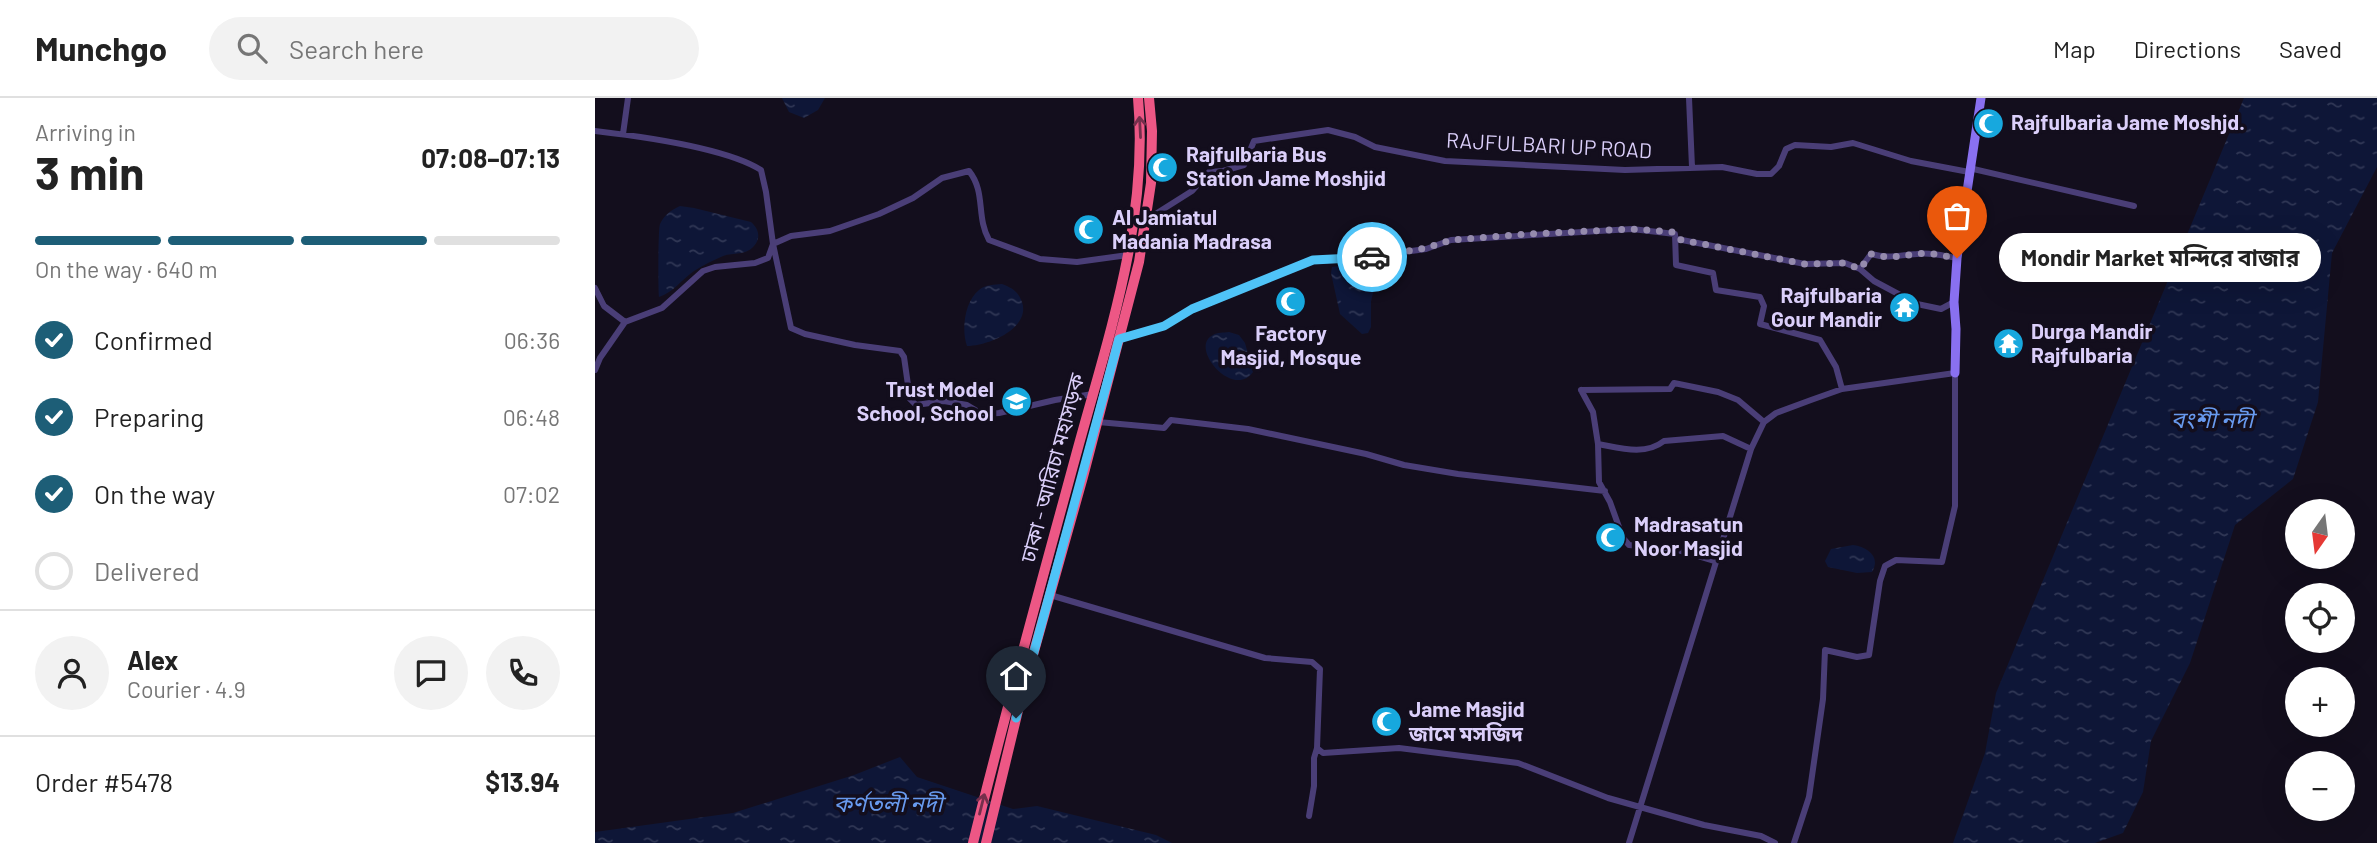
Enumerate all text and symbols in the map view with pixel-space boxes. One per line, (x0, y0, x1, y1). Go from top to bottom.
search box (209, 17, 699, 80)
text: Munchgo (35, 28, 167, 68)
icon: search (233, 29, 271, 67)
text: Search here (289, 33, 424, 64)
text: Map (2053, 34, 2096, 63)
text: Directions (2134, 34, 2241, 63)
text: Saved (2279, 34, 2342, 63)
mosque icon: Rajfulbaria Jame Moshjd. (1971, 106, 2005, 140)
place label: Rajfulbaria Jame Moshjd. (2011, 109, 2245, 134)
one-way arrow (1134, 116, 1147, 139)
text: Arriving in (35, 118, 136, 146)
street label: RAJFULBARI UP ROAD (1446, 127, 1653, 162)
place label: Rajfulbaria Bus Station Jame Moshjid (1186, 141, 1386, 190)
text: 07:08–07:13 (421, 142, 560, 173)
text: 3 min (35, 144, 144, 199)
mosque icon: Rajfulbaria Bus Station Jame Moshjid (1146, 150, 1180, 184)
pin (1927, 186, 1987, 258)
icon: bag (1938, 197, 1976, 235)
place label: Al Jamiatul Madania Madrasa (1112, 204, 1272, 253)
mosque icon: Al Jamiatul Madania Madrasa (1072, 213, 1106, 247)
courier (1337, 222, 1407, 292)
callout: Mondir Market মন্দিরে বাজার (1999, 234, 2321, 282)
icon: car (1353, 238, 1391, 276)
text: Mondir Market মন্দিরে বাজার (2021, 243, 2299, 271)
text: On the way · 640 m (35, 255, 217, 283)
place label: Rajfulbaria Gour Mandir (1771, 282, 1882, 331)
mosque icon: Factory Masjid, Mosque (1274, 285, 1308, 319)
temple icon: Rajfulbaria Gour Mandir (1888, 291, 1922, 325)
place label: Durga Mandir Rajfulbaria (2031, 318, 2153, 367)
place label: Factory Masjid, Mosque (1220, 320, 1362, 369)
icon: check (35, 321, 73, 359)
text: Confirmed (94, 324, 213, 355)
text: 06:36 (504, 326, 560, 354)
temple icon: Durga Mandir Rajfulbaria (1991, 327, 2025, 361)
street label: ঢাকা - আরিচা মহাসড়ক (1014, 369, 1089, 566)
place label: Trust Model School, School (857, 376, 994, 425)
school or university icon: Trust Model School, School (1000, 385, 1034, 419)
icon: check (35, 398, 73, 436)
text: Preparing (94, 401, 204, 432)
text: 06:48 (503, 403, 560, 431)
water label: বংশী নদী (2171, 405, 2257, 433)
icon: check (35, 475, 73, 513)
text: On the way (94, 478, 215, 509)
text: 07:02 (503, 480, 560, 508)
north arrow (2285, 499, 2355, 569)
map controls (2285, 499, 2355, 821)
place label: Madrasatun Noor Masjid (1634, 511, 1743, 560)
mosque icon: Madrasatun Noor Masjid (1594, 520, 1628, 554)
text: Delivered (94, 555, 200, 586)
button: locate (2285, 583, 2355, 653)
button: person (35, 636, 109, 710)
button: chat (394, 636, 468, 710)
button: phone (486, 636, 560, 710)
text: Alex (127, 644, 178, 675)
pin (986, 646, 1046, 718)
icon: home (997, 657, 1035, 695)
button: + (2285, 667, 2355, 737)
text: Courier · 4.9 (127, 675, 246, 703)
place label: Jame Masjid জামে মসজিদ (1408, 696, 1525, 745)
mosque icon: Jame Masjid জামে মসজিদ (1369, 705, 1403, 739)
button: − (2285, 751, 2355, 821)
text: Order #5478 (35, 766, 173, 797)
text: $13.94 (485, 766, 560, 797)
water label: কর্ণতলী নদী (833, 789, 946, 817)
one-way arrow (976, 793, 989, 816)

